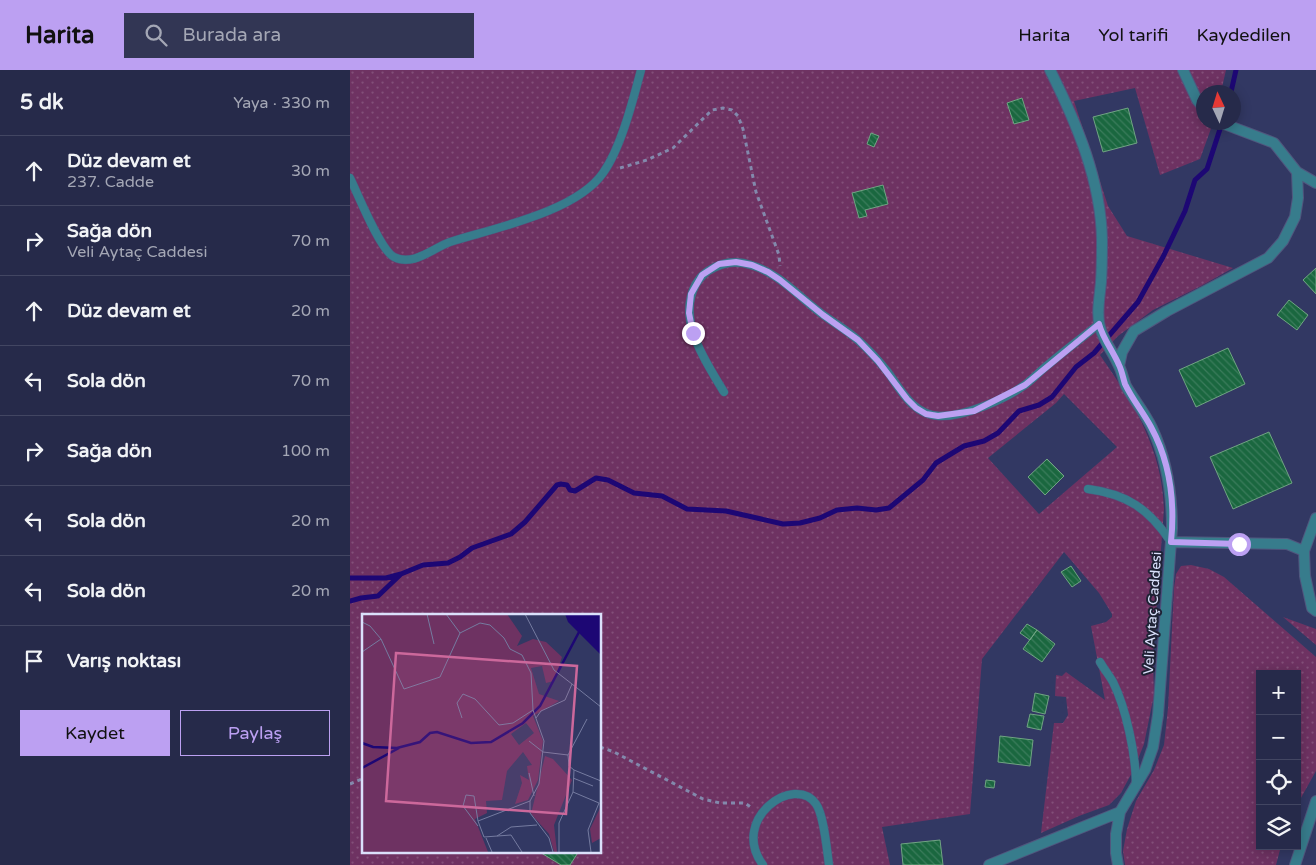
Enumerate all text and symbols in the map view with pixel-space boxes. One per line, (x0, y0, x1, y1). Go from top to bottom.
search box (124, 13, 474, 58)
text: Harita (25, 21, 94, 50)
icon: search (142, 21, 170, 49)
text: Burada ara (182, 24, 281, 46)
text: Harita (1018, 24, 1070, 46)
text: Yol tarifi (1098, 24, 1168, 46)
text: Kaydedilen (1196, 24, 1291, 46)
north arrow (1196, 85, 1241, 130)
text: 5 dk (20, 90, 63, 115)
text: Yaya · 330 m (233, 93, 330, 113)
text: Düz devam et (67, 150, 191, 172)
icon: ahead (20, 157, 48, 185)
text: 30 m (291, 161, 330, 181)
text: 237. Cadde (67, 172, 154, 192)
text: Sağa dön (67, 220, 152, 242)
icon: right (20, 227, 48, 255)
text: 70 m (291, 231, 330, 251)
text: Veli Aytaç Caddesi (67, 242, 208, 262)
icon: ahead (20, 297, 48, 325)
text: Düz devam et (67, 300, 191, 322)
text: 20 m (291, 301, 330, 321)
route end (682, 322, 705, 345)
icon: left (20, 367, 48, 395)
text: Sola dön (67, 370, 146, 392)
text: 70 m (291, 371, 330, 391)
icon: right (20, 437, 48, 465)
text: Sağa dön (67, 440, 152, 462)
text: 100 m (281, 441, 330, 461)
icon: left (20, 507, 48, 535)
text: Sola dön (67, 510, 146, 532)
text: 20 m (291, 511, 330, 531)
route start (1228, 533, 1251, 556)
street label: Veli Aytaç Caddesi (1140, 551, 1165, 675)
icon: left (20, 577, 48, 605)
text: Sola dön (67, 580, 146, 602)
text: 20 m (291, 581, 330, 601)
inset map (362, 614, 601, 852)
icon: arrive (20, 647, 48, 675)
text: Varış noktası (67, 650, 181, 672)
map controls (1256, 670, 1301, 850)
button: + (1256, 670, 1301, 715)
button: Kaydet (20, 710, 170, 756)
button: Paylaş (180, 710, 330, 756)
button: − (1256, 715, 1301, 760)
button: locate (1256, 760, 1301, 805)
button: layers (1256, 805, 1301, 850)

